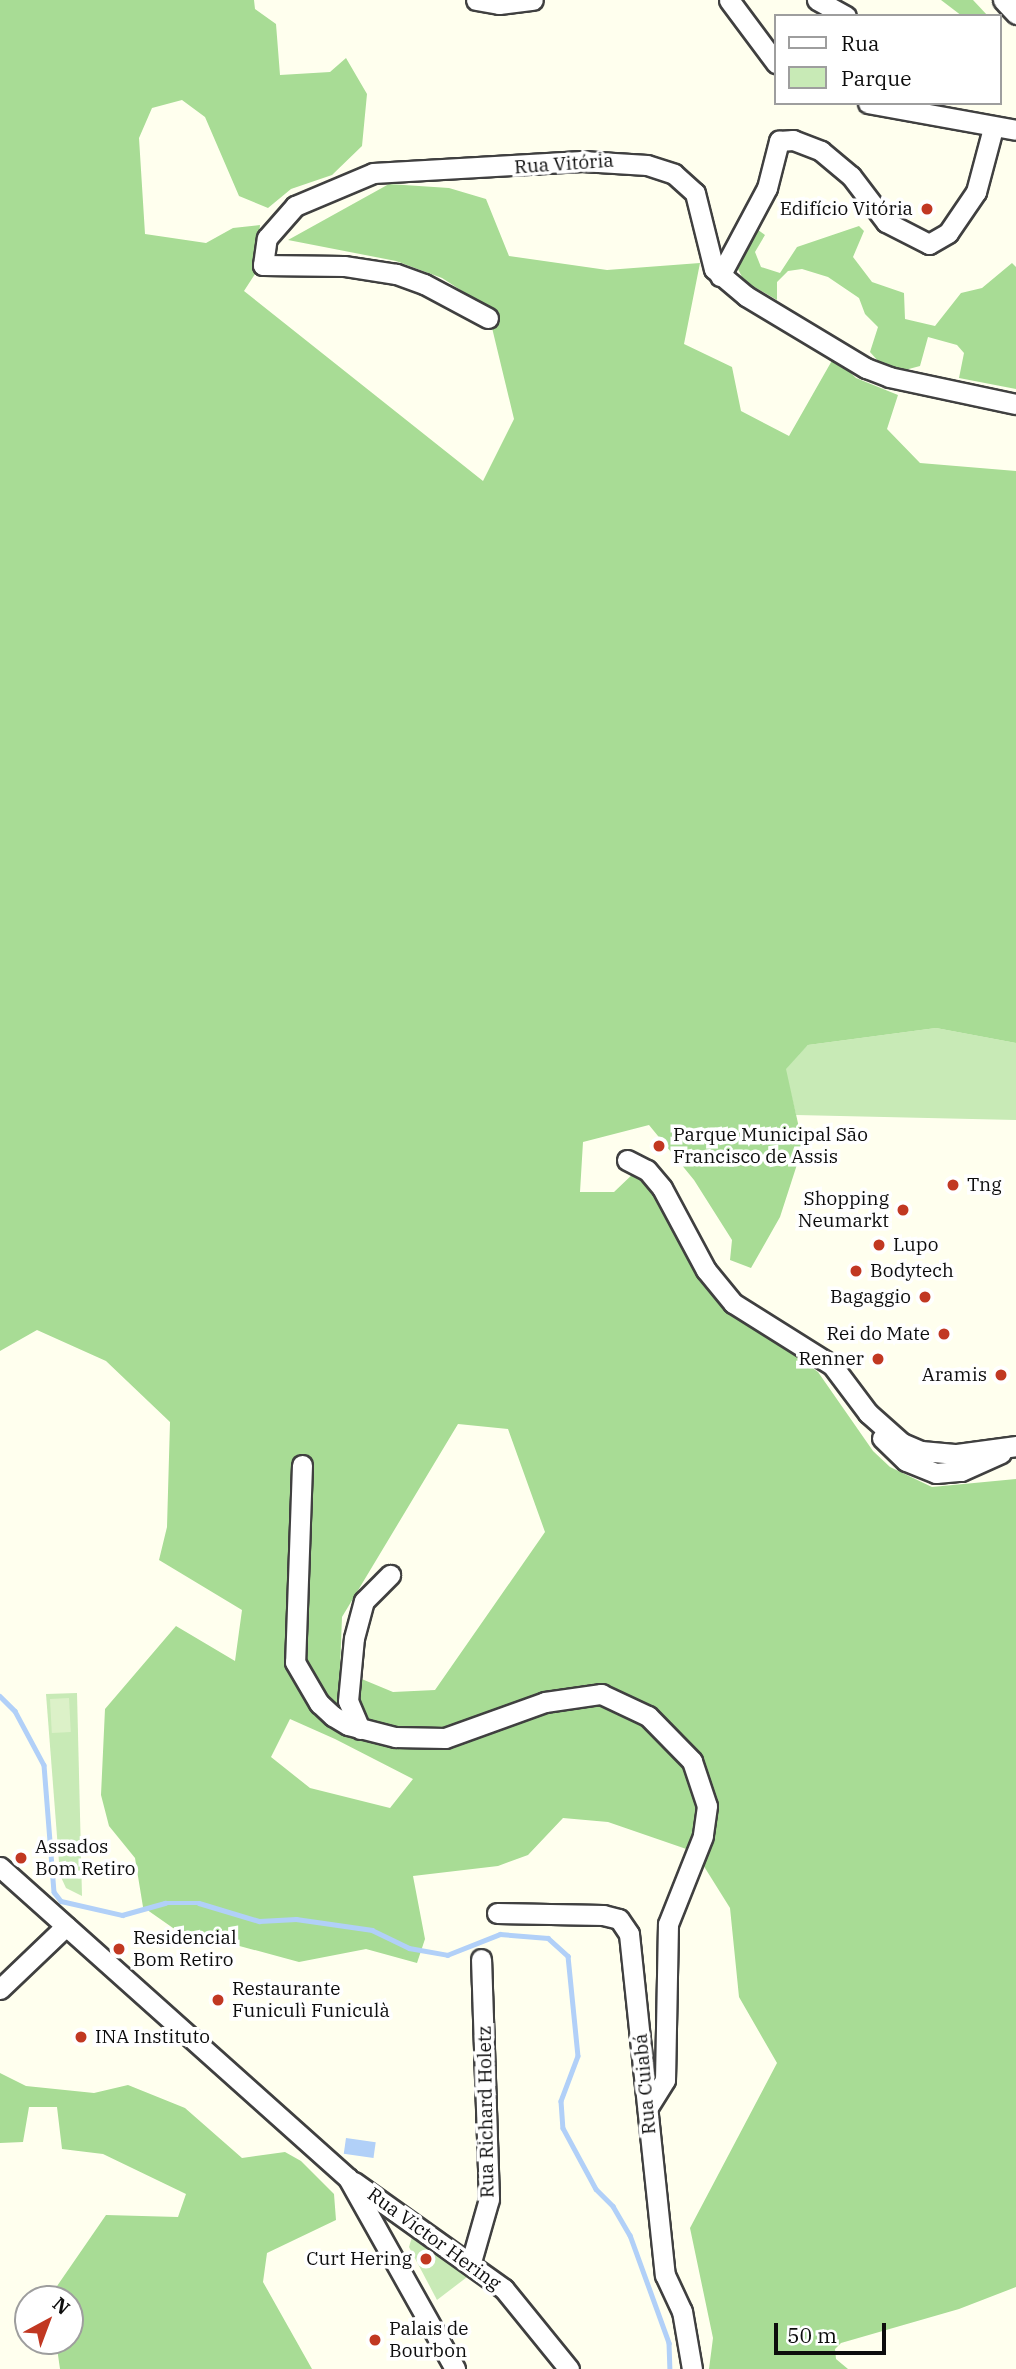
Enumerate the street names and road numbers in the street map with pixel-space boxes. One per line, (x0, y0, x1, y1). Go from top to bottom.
street label: Rua Vitória (514, 149, 614, 179)
street label: Rua Richard Holetz (473, 2026, 499, 2198)
street label: Rua Cuiabá (629, 2032, 661, 2136)
street label: Rua Victor Hering (363, 2183, 505, 2295)

